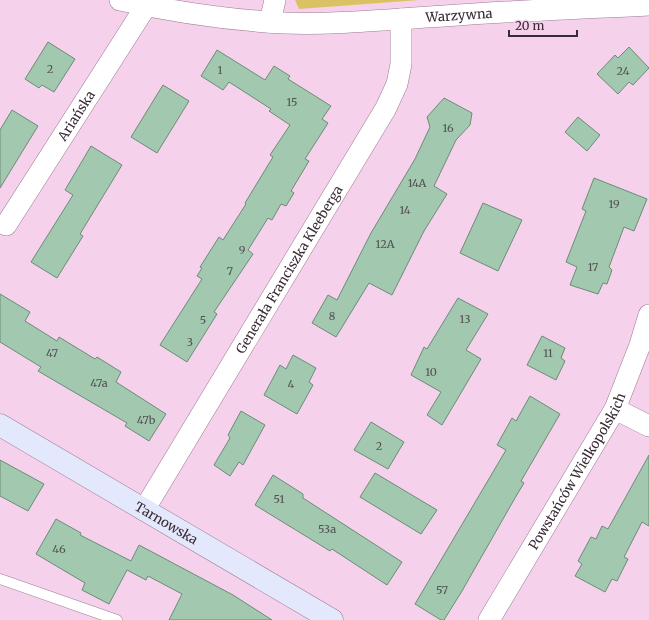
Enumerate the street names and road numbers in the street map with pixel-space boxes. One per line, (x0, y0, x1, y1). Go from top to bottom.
street label: Warzywna (424, 4, 493, 26)
street label: Ariańska (53, 87, 98, 145)
street label: Generała Franciszka Kleeberga (232, 182, 346, 356)
street label: Powstańców Wielkopolskich (525, 390, 629, 553)
street label: Tarnowska (132, 498, 201, 548)

